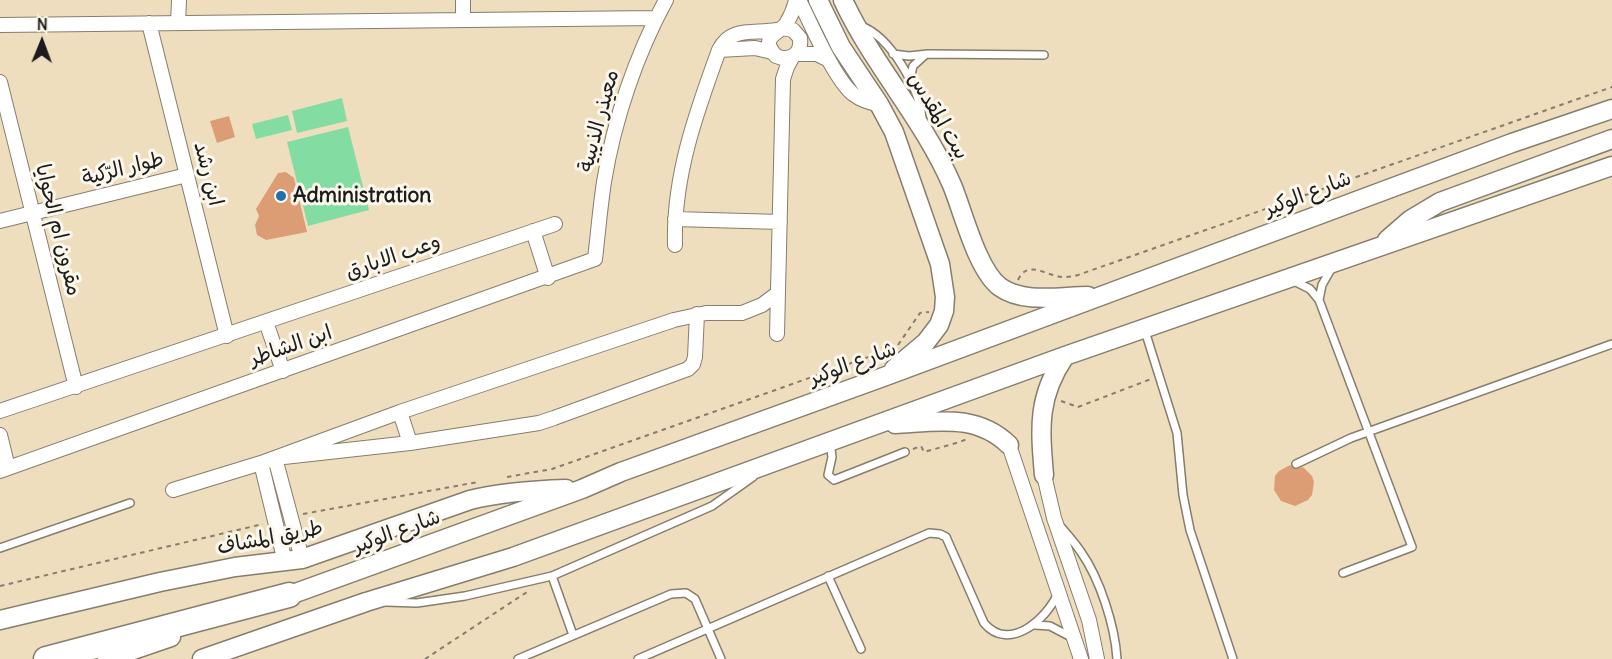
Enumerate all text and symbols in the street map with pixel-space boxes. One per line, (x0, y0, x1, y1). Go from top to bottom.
north arrow (12, 12, 72, 72)
text: N (37, 14, 48, 34)
street label: معيذر الذيبية (573, 67, 625, 175)
street label: بيت المقدس (902, 68, 974, 164)
street label: ابن رشد (188, 139, 228, 209)
street label: طوار الرّكية (79, 147, 167, 191)
street label: مقرون ام الحوايا (29, 161, 87, 299)
street label: شارع الوكير (1261, 166, 1355, 222)
place label: Administration (293, 183, 432, 209)
marker: Administration (274, 189, 288, 203)
street label: وعب الابارق (342, 229, 444, 285)
street label: ابن الشاطر (247, 320, 335, 372)
street label: شارع الوكير (806, 337, 900, 391)
street label: شارع الوكير (350, 505, 444, 559)
street label: طريق المشاف (215, 515, 325, 561)

